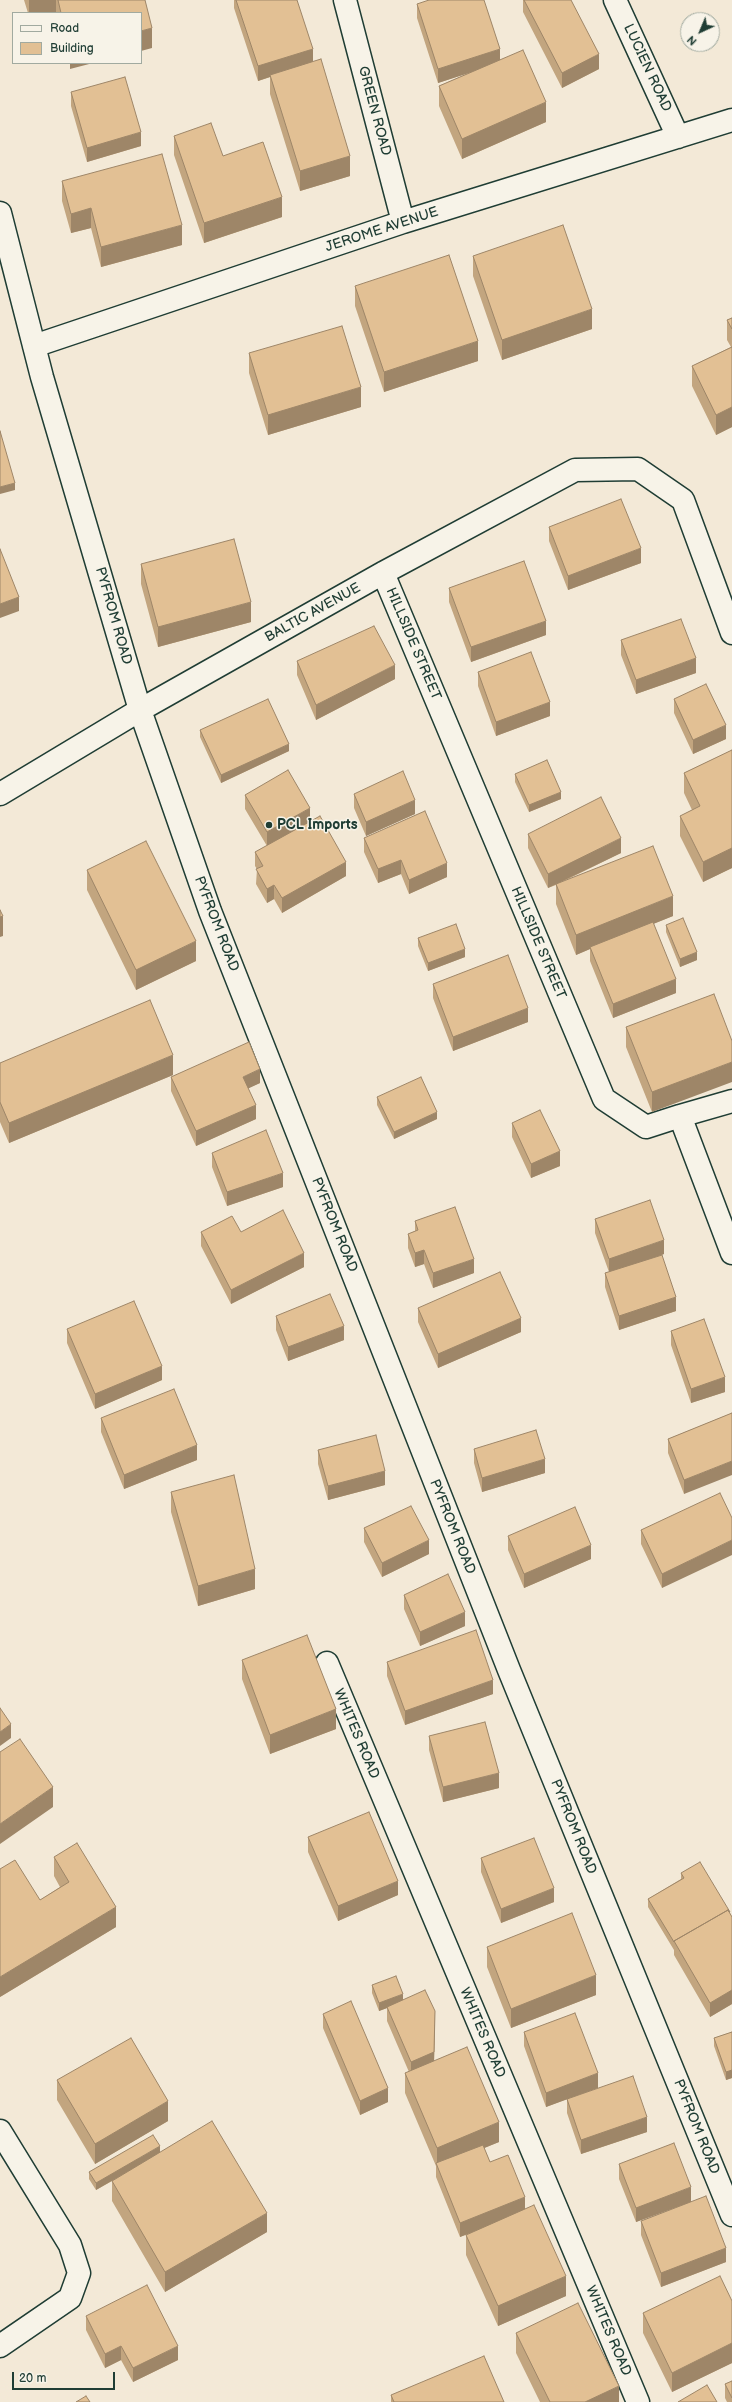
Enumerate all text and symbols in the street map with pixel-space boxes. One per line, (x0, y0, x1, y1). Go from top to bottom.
legend (12, 12, 142, 64)
north arrow (680, 12, 720, 52)
text: Road (50, 21, 79, 36)
street label: LUCIEN ROAD (619, 21, 675, 115)
text: N (685, 33, 700, 48)
text: Building (50, 41, 94, 56)
street label: GREEN ROAD (354, 64, 394, 158)
street label: JEROME AVENUE (323, 204, 441, 256)
street label: PYFROM ROAD (91, 565, 135, 667)
street label: BALTIC AVENUE (262, 580, 364, 646)
street label: HILLSIDE STREET (382, 585, 444, 703)
place label: PCL Imports (277, 817, 358, 833)
marker: PCL Imports (264, 820, 274, 830)
street label: PYFROM ROAD (190, 874, 242, 974)
street label: HILLSIDE STREET (507, 884, 569, 1002)
street label: PYFROM ROAD (307, 1175, 361, 1275)
street label: PYFROM ROAD (425, 1477, 479, 1577)
street label: WHITES ROAD (329, 1686, 383, 1782)
street label: PYFROM ROAD (546, 1777, 600, 1877)
street label: WHITES ROAD (455, 1985, 509, 2081)
street label: PYFROM ROAD (669, 2077, 723, 2177)
street label: WHITES ROAD (581, 2283, 635, 2379)
scale bar (14, 2364, 117, 2390)
text: 20 m (19, 2371, 46, 2386)

